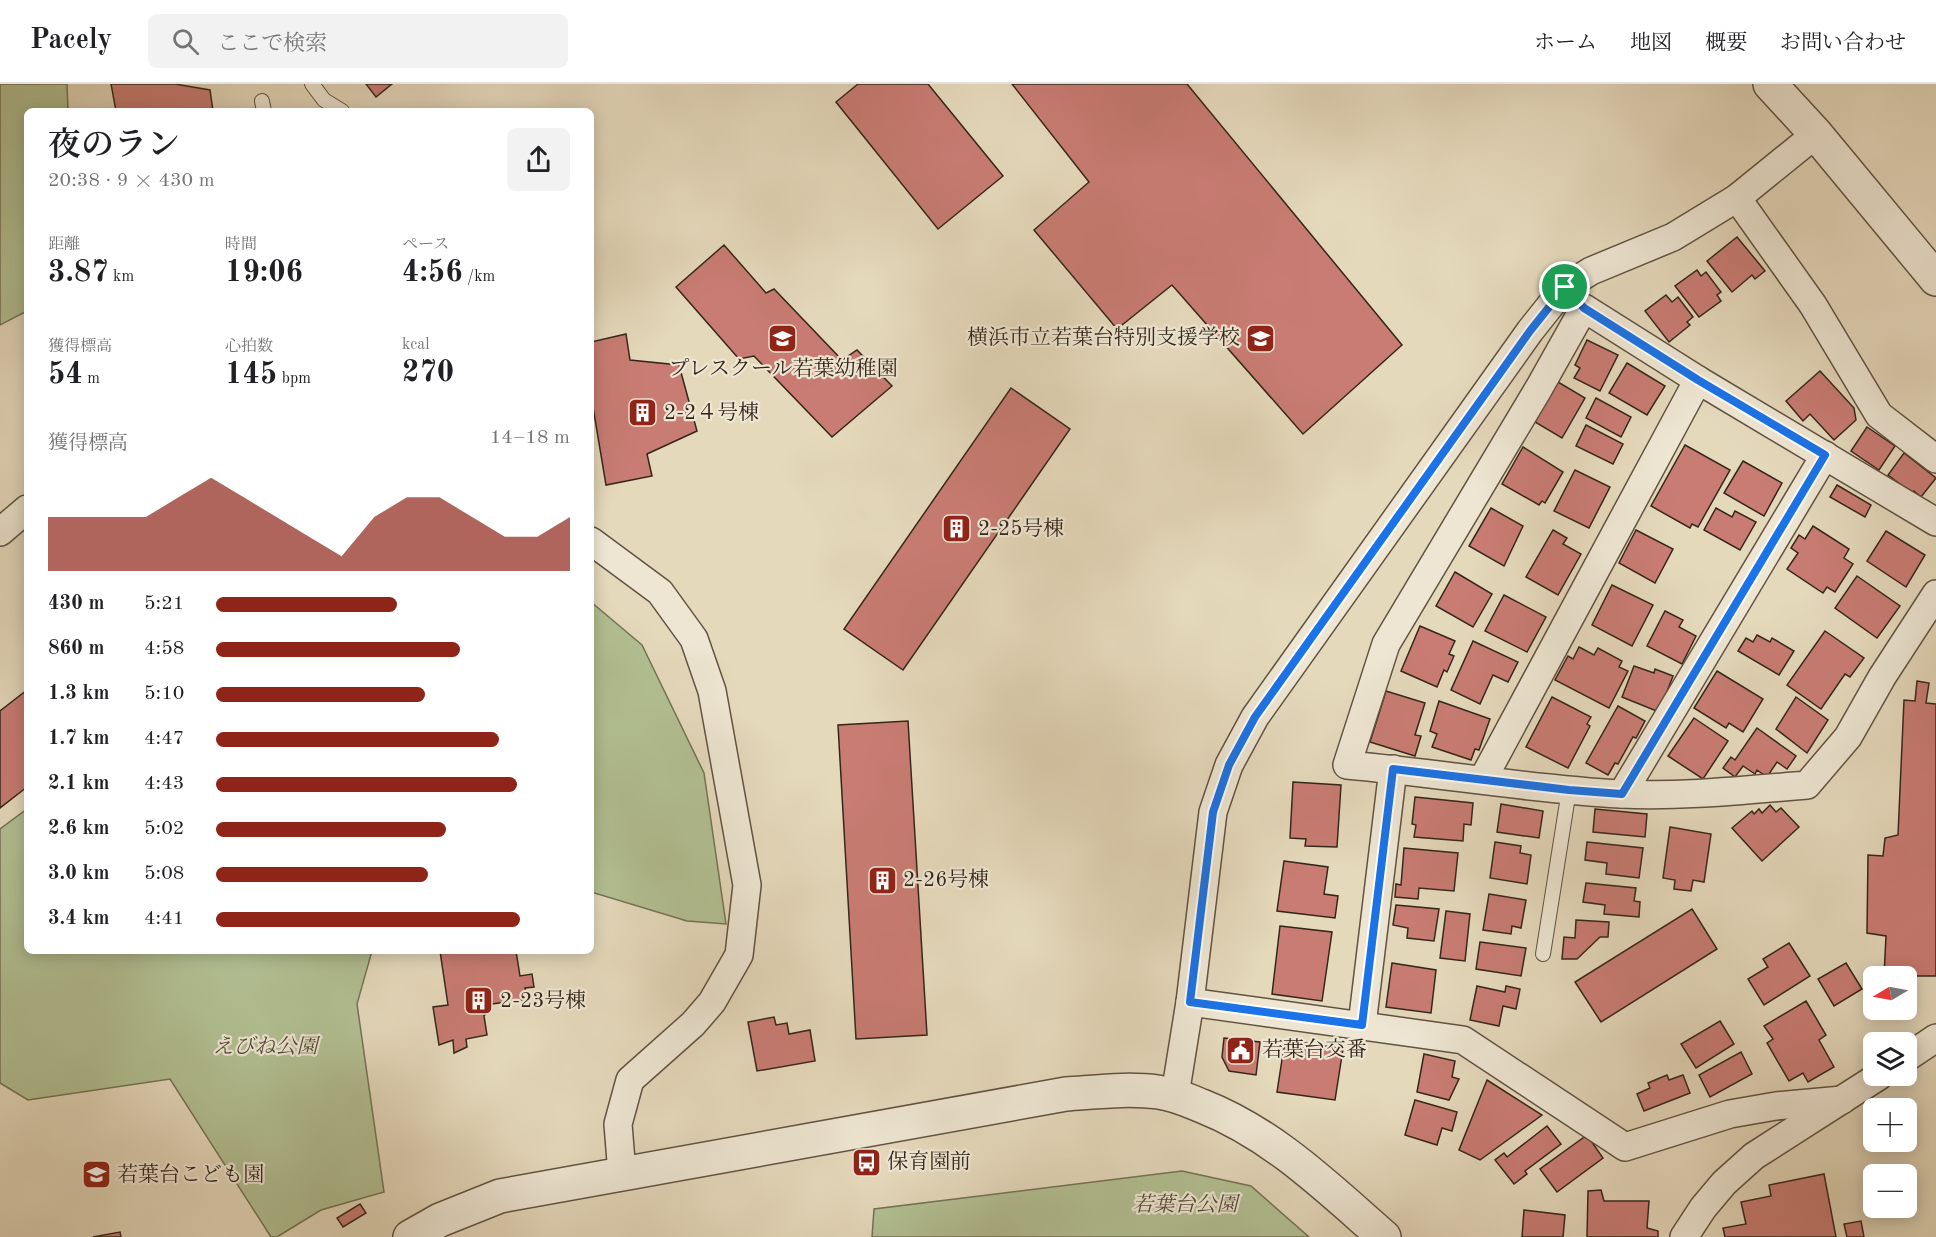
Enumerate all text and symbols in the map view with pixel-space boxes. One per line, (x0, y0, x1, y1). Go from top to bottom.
search box (148, 14, 568, 68)
icon: search (169, 25, 202, 58)
text: Pacely (30, 27, 112, 55)
text: ここで検索 (217, 33, 327, 55)
text: ホーム (1534, 33, 1597, 54)
text: 地図 (1630, 33, 1672, 54)
text: 概要 (1705, 33, 1747, 54)
text: お問い合わせ (1780, 33, 1906, 54)
button: share (507, 128, 570, 191)
text: 夜のラン (48, 130, 180, 163)
text: 20:38 · 9 × 430 m (48, 171, 215, 191)
text: 距離 (48, 237, 80, 253)
text: 時間 (225, 237, 257, 253)
text: ペース (402, 237, 449, 253)
text: 3.87 (48, 258, 109, 288)
text: 19:06 (225, 258, 303, 288)
text: 4:56 (402, 258, 463, 288)
pin (1539, 261, 1590, 312)
text: km (109, 269, 134, 285)
text: /km (463, 269, 495, 285)
icon: arrive (1548, 270, 1581, 303)
school or university icon: プレスクール若葉幼稚園 (767, 322, 799, 354)
school or university icon: 横浜市立若葉台特別支援学校 (1245, 322, 1277, 354)
place label: 横浜市立若葉台特別支援学校 (967, 326, 1240, 349)
text: kcal (402, 337, 430, 353)
text: 獲得標高 (48, 339, 112, 355)
text: 心拍数 (225, 339, 273, 355)
place label: プレスクール若葉幼稚園 (668, 357, 898, 380)
text: 270 (402, 358, 454, 388)
text: 54 (48, 360, 83, 390)
text: 145 (225, 360, 277, 390)
text: m (83, 371, 100, 387)
text: bpm (277, 371, 311, 387)
building icon: 2-2４号棟 (627, 397, 659, 429)
place label: 2-2４号棟 (664, 401, 759, 424)
text: 14–18 m (490, 428, 570, 448)
text: 獲得標高 (48, 434, 128, 454)
building icon: 2-25号棟 (941, 513, 973, 545)
place label: 2-25号棟 (978, 517, 1064, 540)
text: 430 m (48, 594, 104, 614)
text: 5:21 (144, 594, 184, 614)
text: 860 m (48, 639, 104, 659)
text: 4:58 (144, 639, 184, 659)
text: 1.3 km (48, 684, 110, 704)
text: 5:10 (144, 684, 184, 704)
text: 1.7 km (48, 729, 110, 749)
text: 4:47 (144, 729, 184, 749)
text: 2.1 km (48, 774, 110, 794)
text: 4:43 (144, 774, 184, 794)
text: 2.6 km (48, 819, 110, 839)
text: 5:02 (144, 819, 184, 839)
text: 3.0 km (48, 864, 110, 884)
text: 5:08 (144, 864, 184, 884)
building icon: 2-26号棟 (866, 864, 898, 896)
place label: 2-26号棟 (903, 868, 989, 891)
text: 3.4 km (48, 909, 110, 929)
text: 4:41 (144, 909, 184, 929)
north arrow (1863, 966, 1917, 1020)
map controls (1863, 966, 1917, 1218)
building icon: 2-23号棟 (463, 985, 495, 1017)
place label: 2-23号棟 (500, 989, 586, 1012)
button: layers (1863, 1032, 1917, 1086)
public building icon: 若葉台交番 (1225, 1034, 1257, 1066)
park label: えびね公園 (213, 1035, 320, 1058)
place label: 若葉台交番 (1262, 1038, 1367, 1061)
button: + (1863, 1098, 1917, 1152)
bus stop icon: 保育園前 (850, 1146, 882, 1178)
place label: 保育園前 (887, 1150, 971, 1173)
school or university icon: 若葉台こども園 (80, 1159, 112, 1191)
place label: 若葉台こども園 (117, 1163, 264, 1186)
button: − (1863, 1164, 1917, 1218)
park label: 若葉台公園 (1133, 1193, 1240, 1216)

